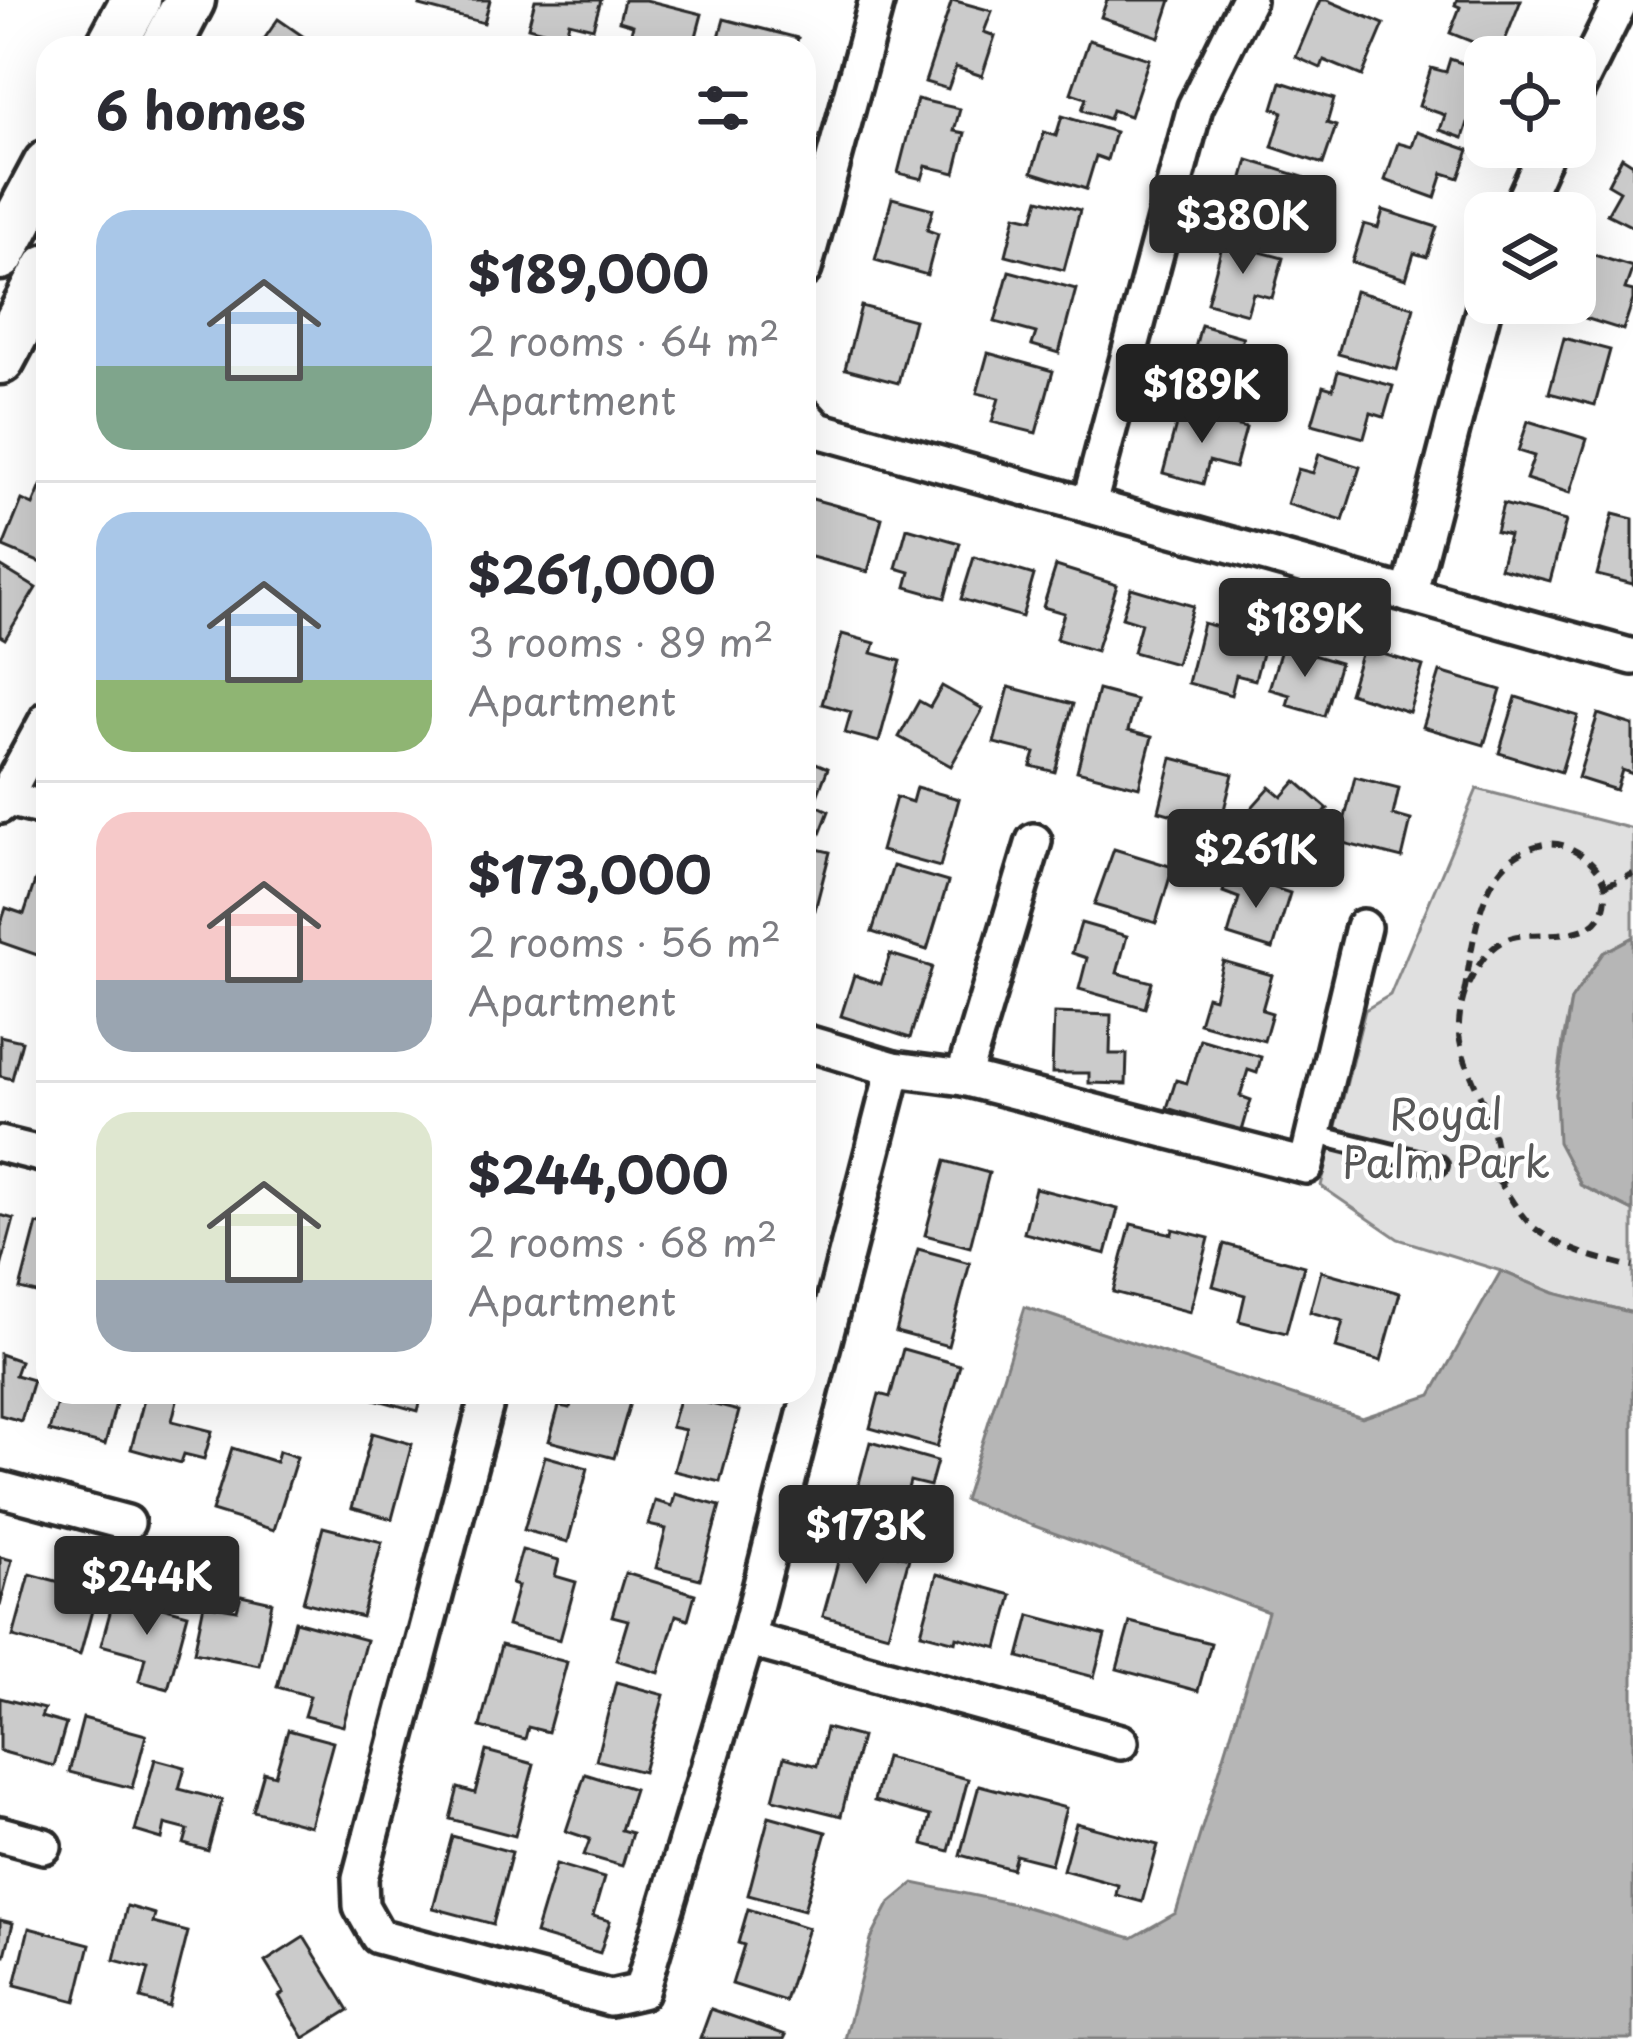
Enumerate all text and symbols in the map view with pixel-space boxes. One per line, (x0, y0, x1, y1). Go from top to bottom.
map controls (1464, 36, 1596, 324)
button: locate (1464, 36, 1596, 168)
text: 6 homes (96, 70, 306, 147)
icon: filters (690, 75, 756, 141)
pin: $380K (1159, 175, 1327, 277)
text: $380K (1176, 184, 1310, 243)
button: layers (1464, 192, 1596, 324)
text: $189,000 (468, 233, 709, 310)
icon: home (192, 258, 336, 402)
text: 2 rooms · 64 m² (468, 310, 780, 369)
pin: $189K (1118, 344, 1286, 446)
text: $189K (1143, 353, 1261, 412)
text: Apartment (468, 369, 676, 428)
text: $261,000 (468, 534, 716, 611)
icon: home (192, 560, 336, 704)
pin: $189K (1221, 578, 1389, 680)
text: $189K (1246, 587, 1364, 646)
text: 3 rooms · 89 m² (468, 611, 774, 670)
text: Apartment (468, 670, 676, 729)
pin: $261K (1172, 809, 1340, 911)
text: $261K (1194, 818, 1318, 877)
text: $173,000 (468, 834, 712, 911)
icon: home (192, 860, 336, 1004)
text: 2 rooms · 56 m² (468, 911, 781, 970)
text: Apartment (468, 970, 676, 1029)
park label: Royal Palm Park (1342, 1081, 1550, 1192)
text: $244,000 (468, 1134, 729, 1211)
icon: home (192, 1160, 336, 1304)
text: 2 rooms · 68 m² (468, 1211, 777, 1270)
text: Apartment (468, 1270, 676, 1329)
pin: $173K (782, 1485, 950, 1587)
text: $173K (806, 1494, 926, 1553)
pin: $244K (63, 1536, 231, 1638)
text: $244K (81, 1545, 213, 1604)

